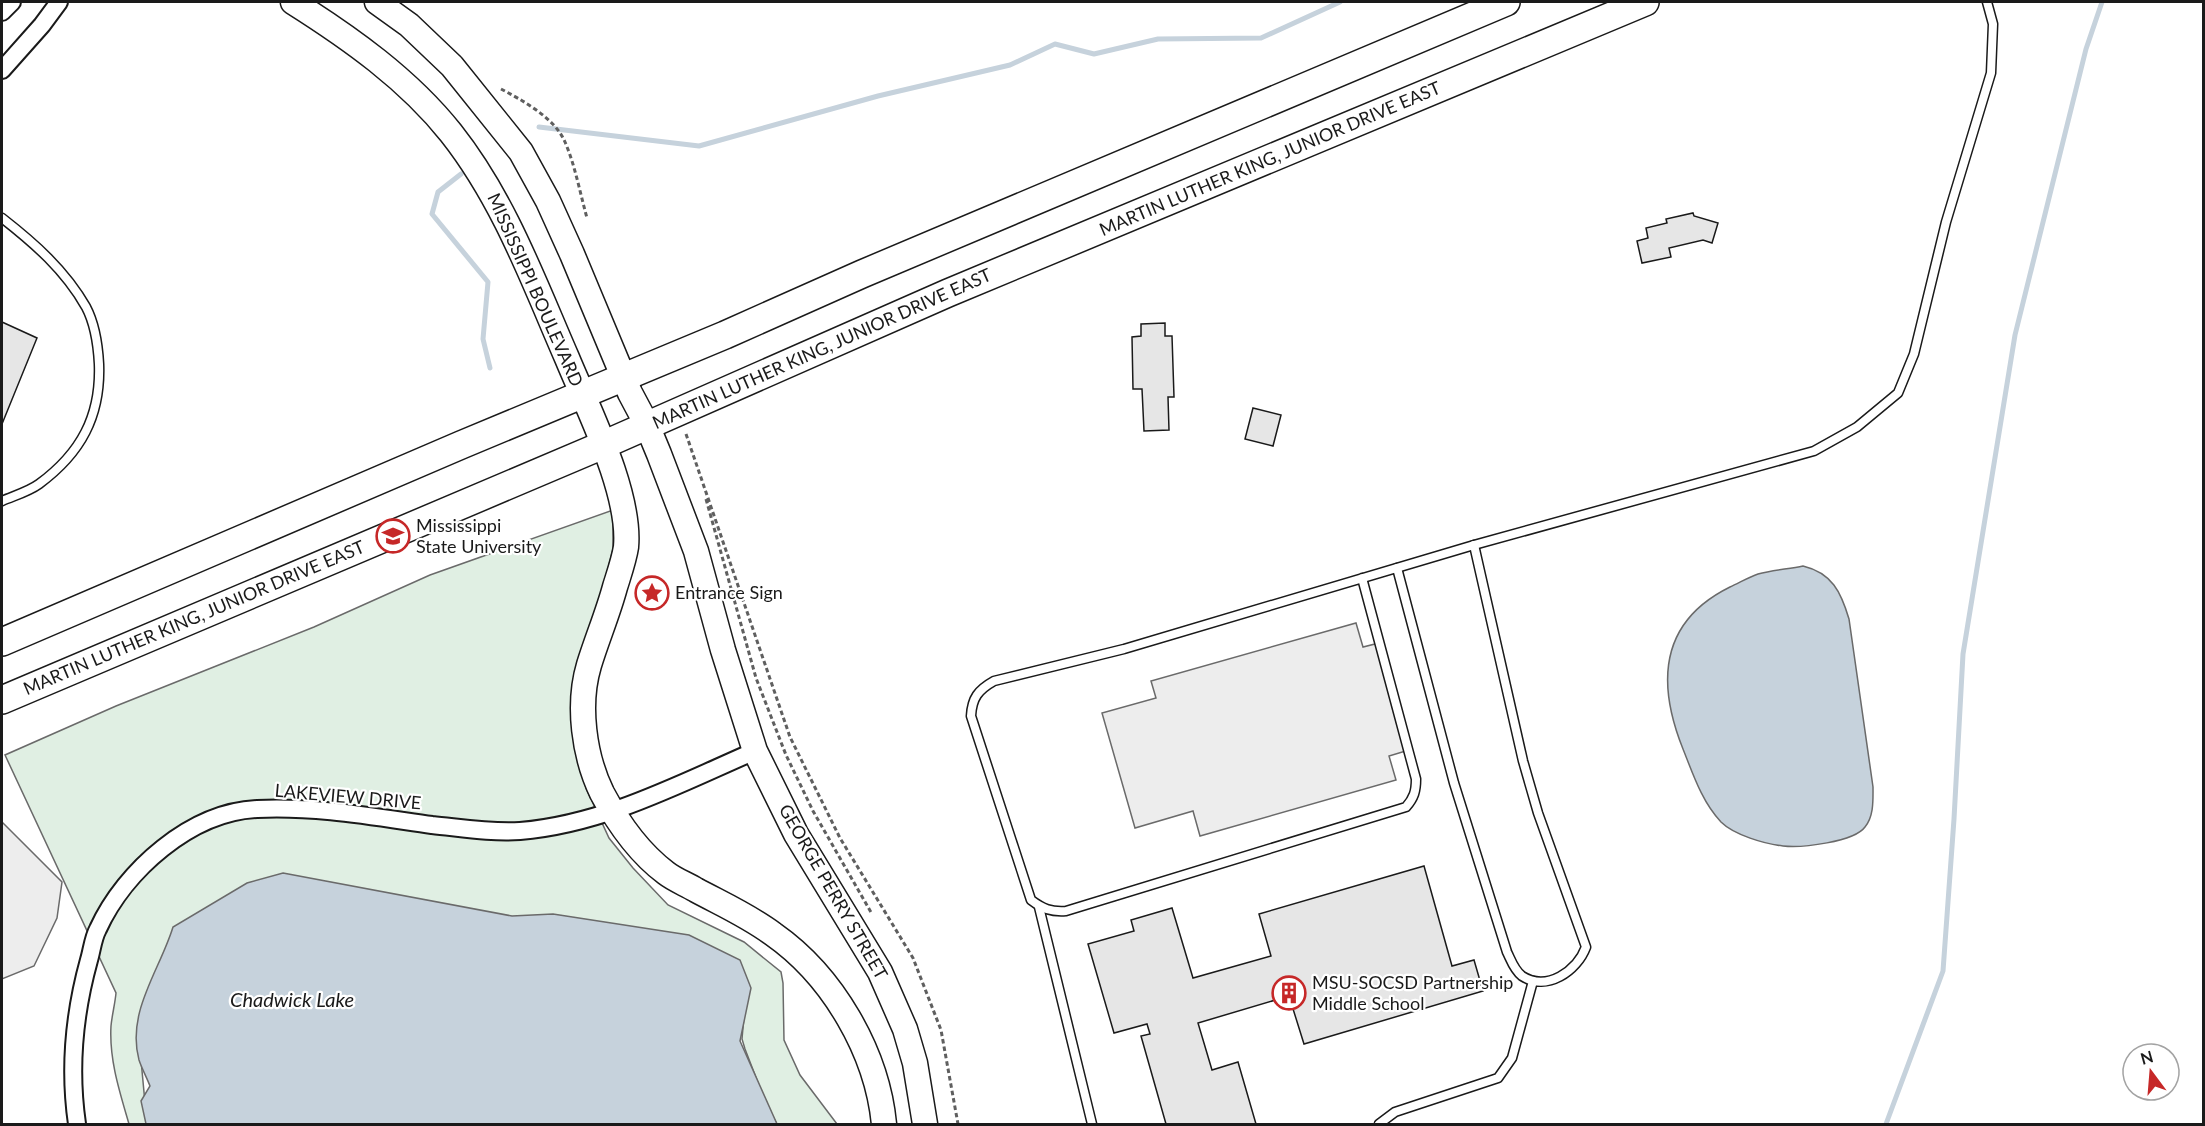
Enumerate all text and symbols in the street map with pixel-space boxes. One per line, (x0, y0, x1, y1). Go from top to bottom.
street label: MARTIN LUTHER KING, JUNIOR DRIVE EAST (1096, 76, 1444, 240)
street label: MISSISSIPPI BOULEVARD (483, 189, 589, 390)
street label: MARTIN LUTHER KING, JUNIOR DRIVE EAST (649, 263, 995, 433)
place label: Mississippi State University (416, 514, 542, 557)
school or university icon: Mississippi State University (375, 518, 411, 554)
street label: MARTIN LUTHER KING, JUNIOR DRIVE EAST (20, 535, 368, 699)
place icon: Entrance Sign (634, 575, 670, 611)
place label: Entrance Sign (675, 581, 783, 603)
street label: LAKEVIEW DRIVE (274, 779, 422, 813)
street label: GEORGE PERRY STREET (775, 800, 893, 983)
place label: MSU-SOCSD Partnership Middle School (1312, 971, 1513, 1014)
building icon: MSU-SOCSD Partnership Middle School (1271, 975, 1307, 1011)
water label: Chadwick Lake (230, 987, 354, 1011)
north arrow (2121, 1042, 2181, 1102)
text: N (2138, 1046, 2155, 1068)

